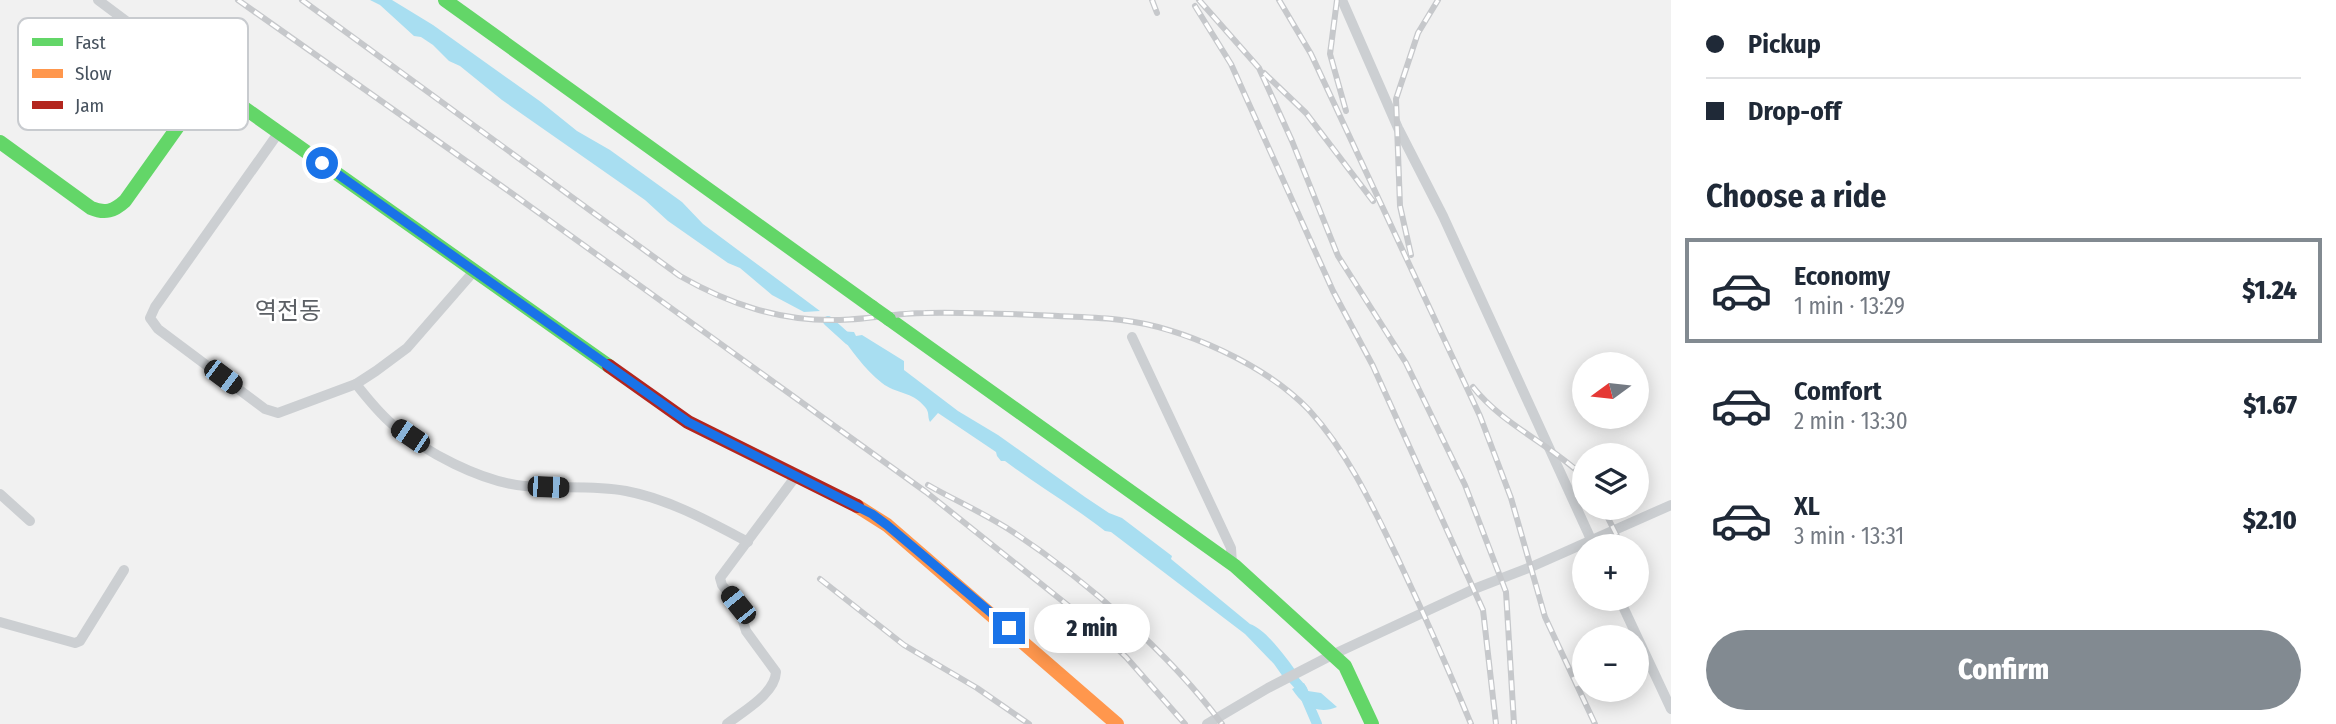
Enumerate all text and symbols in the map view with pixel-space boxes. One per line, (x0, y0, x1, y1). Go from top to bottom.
legend (18, 18, 248, 130)
text: Pickup (1748, 29, 1821, 60)
text: Fast (75, 31, 106, 54)
text: Slow (75, 62, 112, 85)
text: Jam (75, 94, 104, 117)
text: Drop-off (1748, 96, 1841, 127)
route start (306, 147, 338, 179)
text: Choose a ride (1706, 177, 1887, 215)
icon: car (1710, 259, 1773, 322)
text: Economy (1794, 261, 1890, 292)
text: $1.24 (2242, 275, 2297, 306)
text: 1 min · 13:29 (1794, 292, 1905, 320)
district label: 역전동 (255, 297, 321, 325)
north arrow (1572, 352, 1648, 429)
map controls (1572, 352, 1649, 702)
car (200, 356, 247, 398)
icon: car (1710, 374, 1773, 437)
text: Comfort (1794, 376, 1882, 407)
text: $1.67 (2243, 390, 2297, 421)
text: 2 min · 13:30 (1794, 407, 1908, 435)
car (387, 416, 434, 456)
button: layers (1572, 443, 1649, 520)
car (527, 476, 570, 498)
icon: car (1710, 489, 1773, 552)
text: XL (1794, 491, 1820, 522)
text: $2.10 (2243, 505, 2297, 536)
text: 3 min · 13:31 (1794, 522, 1904, 550)
button: + (1572, 534, 1649, 611)
car (717, 582, 760, 628)
callout: 2 min (1034, 604, 1149, 652)
route end (993, 612, 1025, 644)
text: 2 min (1067, 614, 1117, 642)
button: − (1572, 625, 1649, 702)
button: Confirm (1706, 630, 2301, 710)

